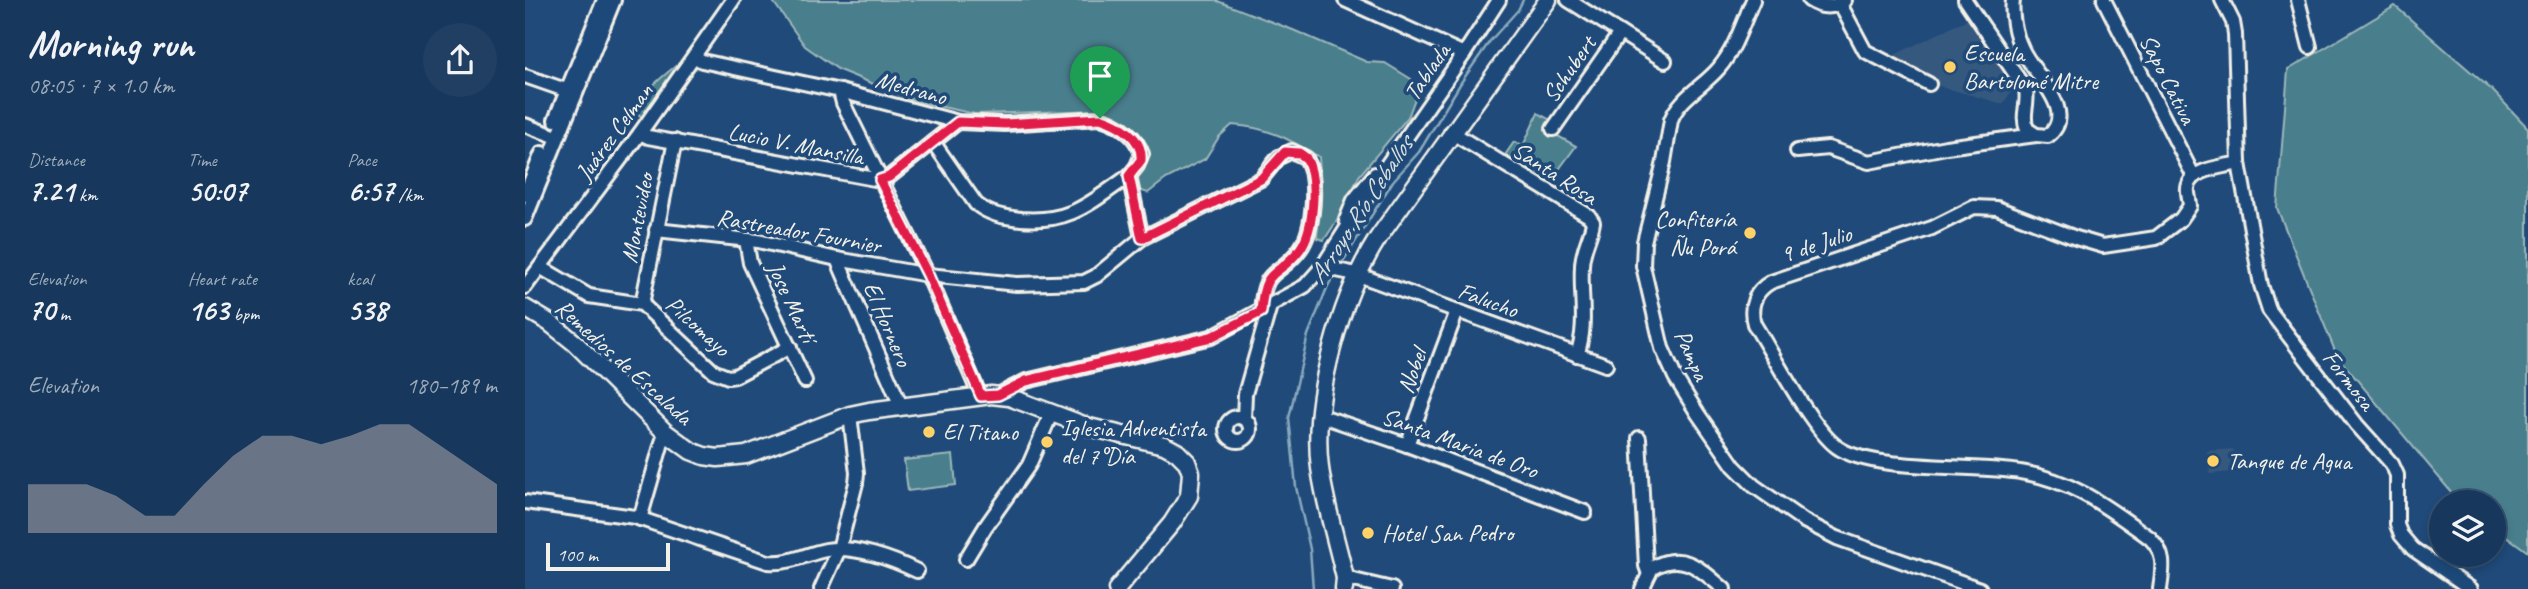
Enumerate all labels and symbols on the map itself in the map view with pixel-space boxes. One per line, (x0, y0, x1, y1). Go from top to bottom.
street label: Schubert (1535, 28, 1604, 108)
street label: Sapo Cativa (2133, 29, 2204, 130)
street label: Tablada (1397, 36, 1458, 106)
place label: Escuela Bartolomé Mitre (1964, 38, 2100, 96)
pin (1070, 46, 1130, 118)
marker: Escuela Bartolomé Mitre (1942, 59, 1958, 75)
street label: Medrano (872, 64, 951, 112)
street label: Juárez Celman (568, 77, 660, 187)
street label: Lucio V. Mansilla (726, 116, 868, 172)
water label: Arroyo Río Ceballos (1301, 126, 1423, 290)
street label: Santa Rosa (1507, 134, 1604, 212)
street label: Montevideo (614, 168, 661, 265)
street label: Rastreador Fournier (715, 202, 886, 261)
place label: Confitería Ñu Porá (1655, 204, 1739, 262)
street label: 9 de Julio (1777, 218, 1857, 270)
marker: Confitería Ñu Porá (1742, 225, 1758, 241)
street label: Jose Martí (760, 256, 826, 351)
street label: Falucho (1454, 275, 1523, 325)
street label: El Hornero (857, 277, 920, 372)
street label: Pilcomayo (659, 289, 738, 364)
street label: Remedios de Escalada (549, 293, 700, 432)
street label: Pampa (1668, 325, 1717, 386)
street label: Nobel (1390, 341, 1435, 397)
street label: Formosa (2316, 344, 2383, 418)
street label: Santa Maria de Oro (1378, 401, 1544, 486)
place label: Iglesia Adventista del 7°Día (1061, 413, 1208, 471)
place label: El Titano (943, 417, 1019, 447)
marker: El Titano (921, 424, 937, 440)
marker: Iglesia Adventista del 7°Día (1039, 434, 1055, 450)
place label: Tanque de Agua (2227, 446, 2353, 476)
marker: Tanque de Agua (2205, 453, 2221, 469)
place label: Hotel San Pedro (1382, 518, 1516, 548)
marker: Hotel San Pedro (1360, 525, 1376, 541)
scale bar (546, 540, 670, 572)

